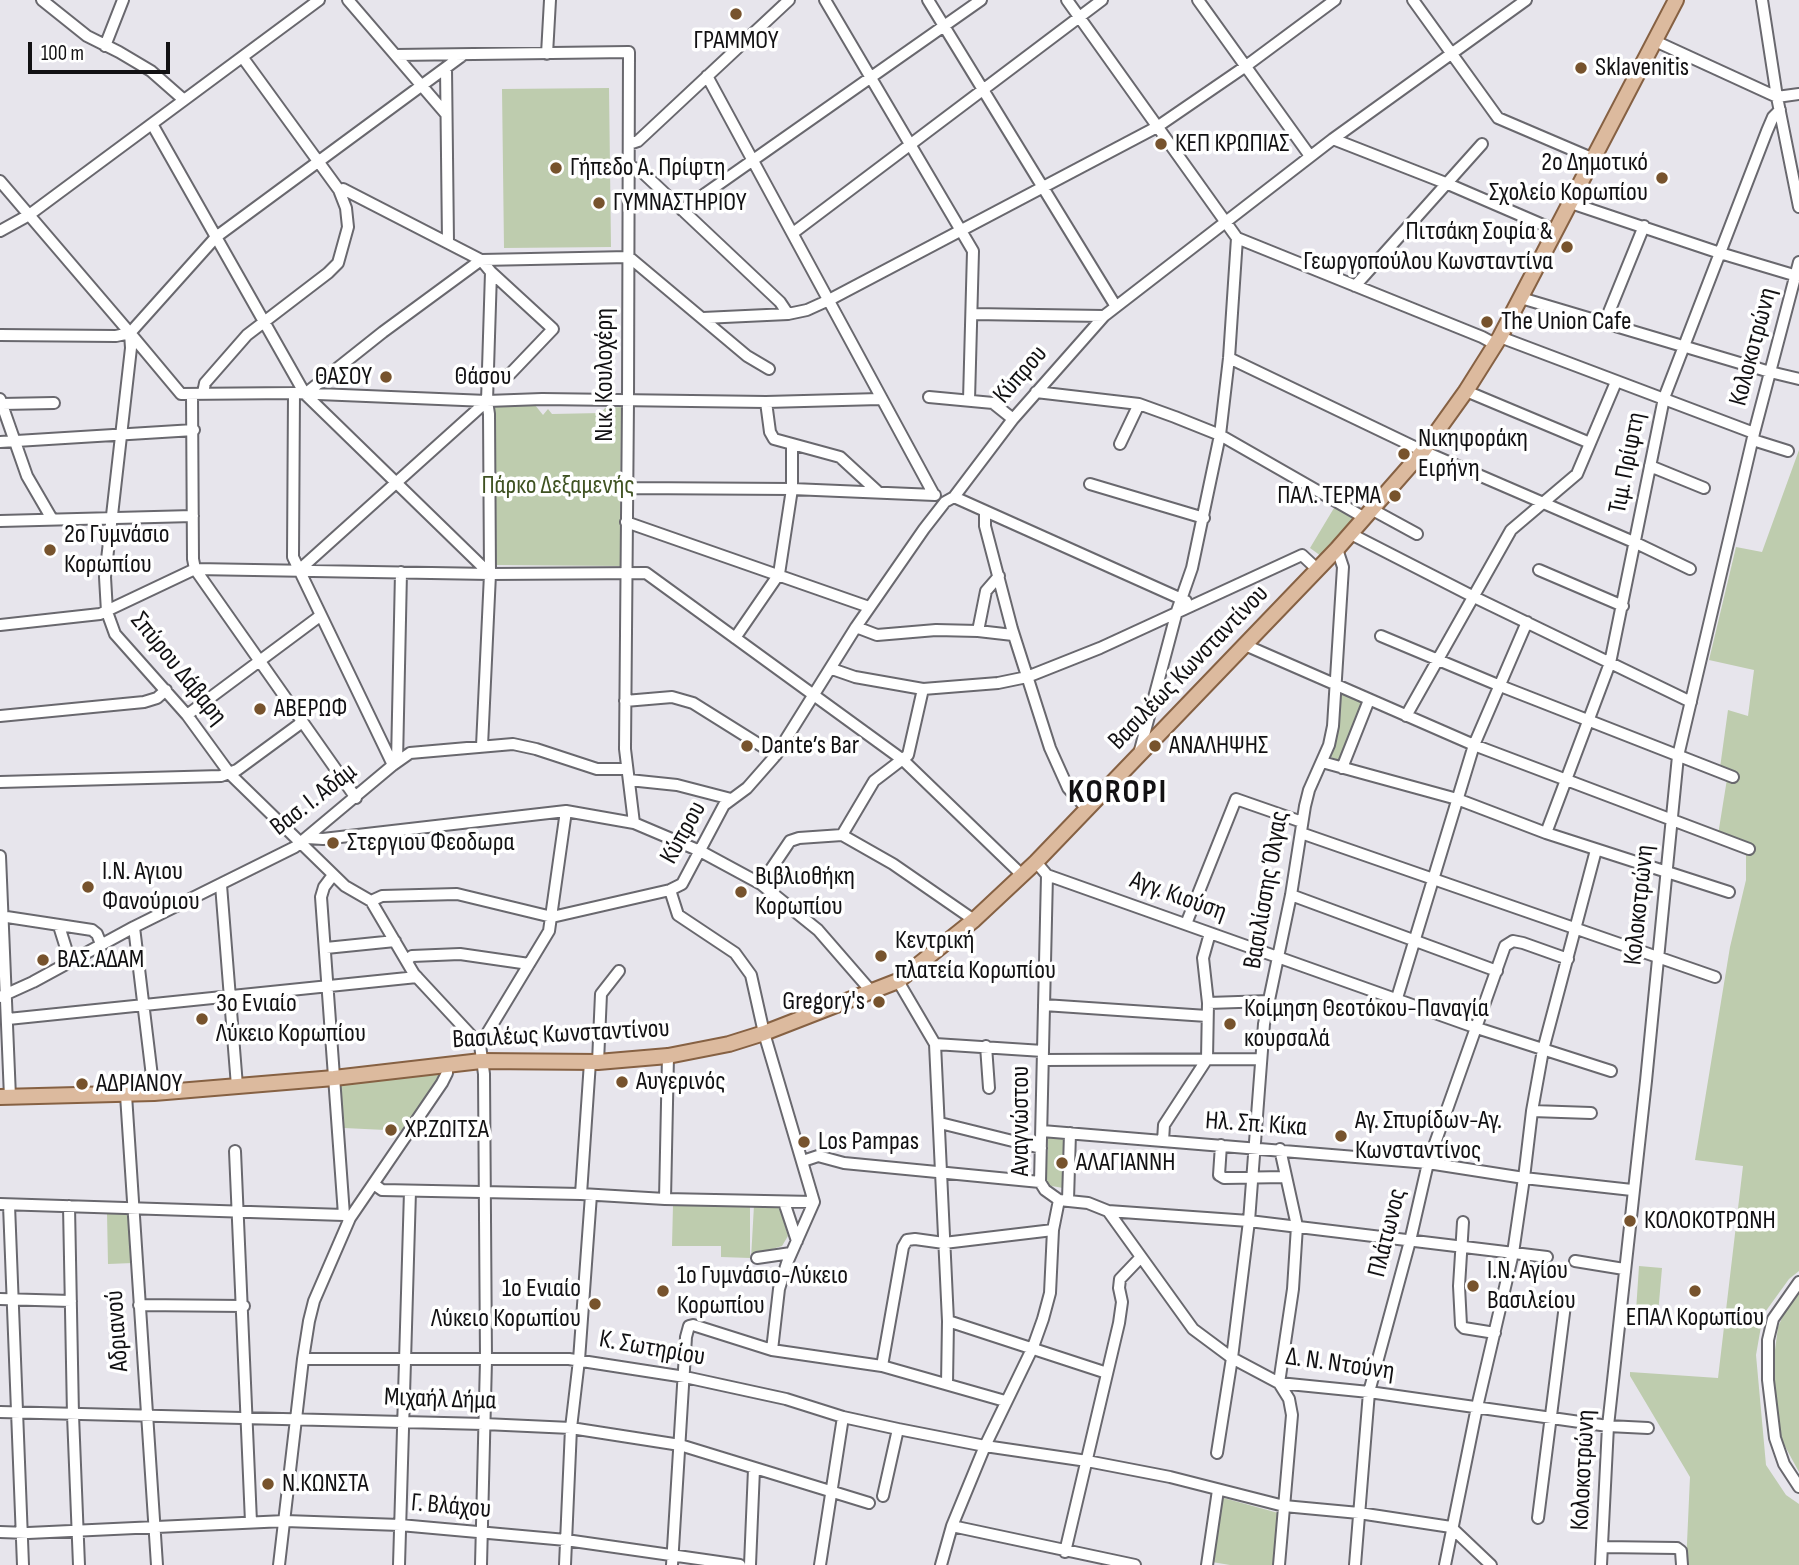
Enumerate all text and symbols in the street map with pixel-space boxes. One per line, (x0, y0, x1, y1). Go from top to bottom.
marker: ΓΡΑΜΜΟΥ (728, 6, 744, 22)
place label: ΓΡΑΜΜΟΥ (694, 25, 778, 57)
scale bar (32, 28, 173, 72)
text: 100 m (41, 41, 84, 66)
place label: Sklavenitis (1595, 52, 1689, 84)
marker: Sklavenitis (1573, 60, 1589, 76)
place label: ΚΕΠ ΚΡΩΠΙΑΣ (1175, 128, 1289, 160)
marker: ΚΕΠ ΚΡΩΠΙΑΣ (1153, 136, 1169, 152)
place label: 2ο Δημοτικό Σχολείο Κορωπίου (1489, 147, 1648, 208)
place label: Γήπεδο Α. Πρίφτη (570, 152, 725, 184)
marker: Γήπεδο Α. Πρίφτη (548, 160, 564, 176)
marker: 2ο Δημοτικό Σχολείο Κορωπίου (1654, 170, 1670, 186)
place label: ΓΥΜΝΑΣΤΗΡΙΟΥ (613, 187, 747, 219)
marker: ΓΥΜΝΑΣΤΗΡΙΟΥ (591, 195, 607, 211)
place label: Πιτσάκη Σοφία & Γεωργοπούλου Κωνσταντίνα (1303, 216, 1553, 278)
marker: Πιτσάκη Σοφία & Γεωργοπούλου Κωνσταντίνα (1559, 239, 1575, 255)
street label: Κολοκοτρώνη (1723, 285, 1785, 409)
place label: The Union Cafe (1501, 306, 1631, 338)
street label: Νικ. Κουλοχέρη (589, 308, 621, 442)
marker: The Union Cafe (1479, 314, 1495, 330)
street label: Κύπρου (987, 340, 1055, 410)
place label: ΘΑΣΟΥ (315, 361, 372, 393)
street label: Θάσου (455, 361, 511, 393)
marker: ΘΑΣΟΥ (378, 369, 394, 385)
street label: Τιμ. Πρίφτη (1603, 410, 1653, 516)
place label: Νικηφοράκη Ειρήνη (1418, 423, 1528, 485)
marker: Νικηφοράκη Ειρήνη (1396, 446, 1412, 462)
park label: Πάρκο Δεξαμενής (481, 470, 635, 502)
place label: ΠΑΛ. ΤΕΡΜΑ (1277, 480, 1381, 512)
marker: ΠΑΛ. ΤΕΡΜΑ (1387, 488, 1403, 504)
place label: 2ο Γυμνάσιο Κορωπίου (64, 519, 170, 580)
marker: 2ο Γυμνάσιο Κορωπίου (42, 542, 58, 558)
street label: Βασιλέως Κωνσταντίνου (1102, 579, 1276, 757)
street label: Σπύρου Δάβαρη (123, 606, 233, 732)
place label: ΑΒΕΡΩΦ (274, 693, 347, 725)
marker: ΑΒΕΡΩΦ (252, 701, 268, 717)
place label: Dante’s Bar (761, 730, 859, 762)
place label: ΑΝΑΛΗΨΗΣ (1169, 730, 1268, 762)
marker: Dante’s Bar (739, 738, 755, 754)
marker: ΑΝΑΛΗΨΗΣ (1147, 738, 1163, 754)
street label: Βασ. Ι. Αδάμ (265, 757, 363, 843)
district label: KOROPI (1069, 774, 1167, 814)
street label: Κύπρου (654, 796, 714, 870)
street label: Βασιλίσσης Όλγας (1238, 809, 1296, 971)
place label: Στεργιου Φεοδωρα (347, 827, 514, 859)
marker: Στεργιου Φεοδωρα (325, 835, 341, 851)
street label: Κολοκοτρώνη (1618, 843, 1662, 967)
place label: Ι.Ν. Αγιου Φανούριου (102, 856, 200, 917)
place label: Βιβλιοθήκη Κορωπίου (755, 861, 855, 922)
street label: Αγγ. Κιούση (1125, 865, 1231, 929)
marker: Ι.Ν. Αγιου Φανούριου (80, 879, 96, 895)
marker: Βιβλιοθήκη Κορωπίου (733, 884, 749, 900)
place label: Κεντρική πλατεία Κορωπίου (895, 925, 1056, 986)
place label: ΒΑΣ.ΑΔΑΜ (57, 944, 144, 976)
marker: Κεντρική πλατεία Κορωπίου (873, 948, 889, 964)
marker: ΒΑΣ.ΑΔΑΜ (35, 952, 51, 968)
place label: Gregory's (782, 986, 865, 1018)
place label: 3ο Ενιαίο Λύκειο Κορωπίου (216, 988, 366, 1050)
place label: Κοίμηση Θεοτόκου-Παναγία κουρσαλά (1244, 993, 1489, 1054)
marker: Gregory's (871, 994, 887, 1010)
marker: 3ο Ενιαίο Λύκειο Κορωπίου (194, 1011, 210, 1027)
street label: Βασιλέως Κωνσταντίνου (452, 1014, 670, 1056)
marker: Κοίμηση Θεοτόκου-Παναγία κουρσαλά (1222, 1016, 1238, 1032)
place label: Αυγερινός (636, 1066, 725, 1098)
street label: Αναγνώστου (1005, 1066, 1037, 1176)
place label: ΑΔΡΙΑΝΟΥ (96, 1068, 182, 1100)
marker: Αυγερινός (614, 1074, 630, 1090)
marker: ΑΔΡΙΑΝΟΥ (74, 1076, 90, 1092)
place label: Αγ. Σπυρίδων-Αγ. Κωνσταντίνος (1355, 1105, 1502, 1166)
street label: Ηλ. Σπ. Κίκα (1204, 1106, 1308, 1144)
place label: ΧΡ.ΖΩΙΤΣΑ (405, 1114, 489, 1146)
marker: ΧΡ.ΖΩΙΤΣΑ (383, 1122, 399, 1138)
place label: Los Pampas (818, 1126, 919, 1158)
marker: Αγ. Σπυρίδων-Αγ. Κωνσταντίνος (1333, 1128, 1349, 1144)
marker: Los Pampas (796, 1134, 812, 1150)
place label: ΑΛΑΓΙΑΝΝΗ (1076, 1147, 1176, 1179)
marker: ΑΛΑΓΙΑΝΝΗ (1054, 1155, 1070, 1171)
street label: Πλάτωνος (1362, 1185, 1414, 1281)
place label: ΚΟΛΟΚΟΤΡΩΝΗ (1644, 1205, 1776, 1237)
marker: ΚΟΛΟΚΟΤΡΩΝΗ (1622, 1213, 1638, 1229)
place label: Ι.Ν. Αγίου Βασιλείου (1487, 1255, 1576, 1316)
place label: 1ο Γυμνάσιο-Λύκειο Κορωπίου (677, 1260, 848, 1322)
place label: 1ο Ενιαίο Λύκειο Κορωπίου (431, 1273, 581, 1334)
marker: Ι.Ν. Αγίου Βασιλείου (1465, 1278, 1481, 1294)
marker: 1ο Γυμνάσιο-Λύκειο Κορωπίου (655, 1283, 671, 1299)
marker: ΕΠΑΛ Κορωπίου (1687, 1283, 1703, 1299)
street label: Αδριανού (100, 1289, 136, 1373)
marker: 1ο Ενιαίο Λύκειο Κορωπίου (587, 1296, 603, 1312)
place label: ΕΠΑΛ Κορωπίου (1626, 1302, 1764, 1334)
street label: Κ. Σωτηρίου (597, 1324, 707, 1374)
street label: Δ. Ν. Ντούνη (1284, 1342, 1396, 1388)
street label: Μιχαήλ Δήμα (383, 1382, 497, 1418)
street label: Κολοκοτρώνη (1565, 1409, 1603, 1531)
place label: Ν.ΚΩΝΣΤΑ (282, 1468, 369, 1500)
marker: Ν.ΚΩΝΣΤΑ (260, 1476, 276, 1492)
street label: Γ. Βλάχου (410, 1488, 492, 1526)

